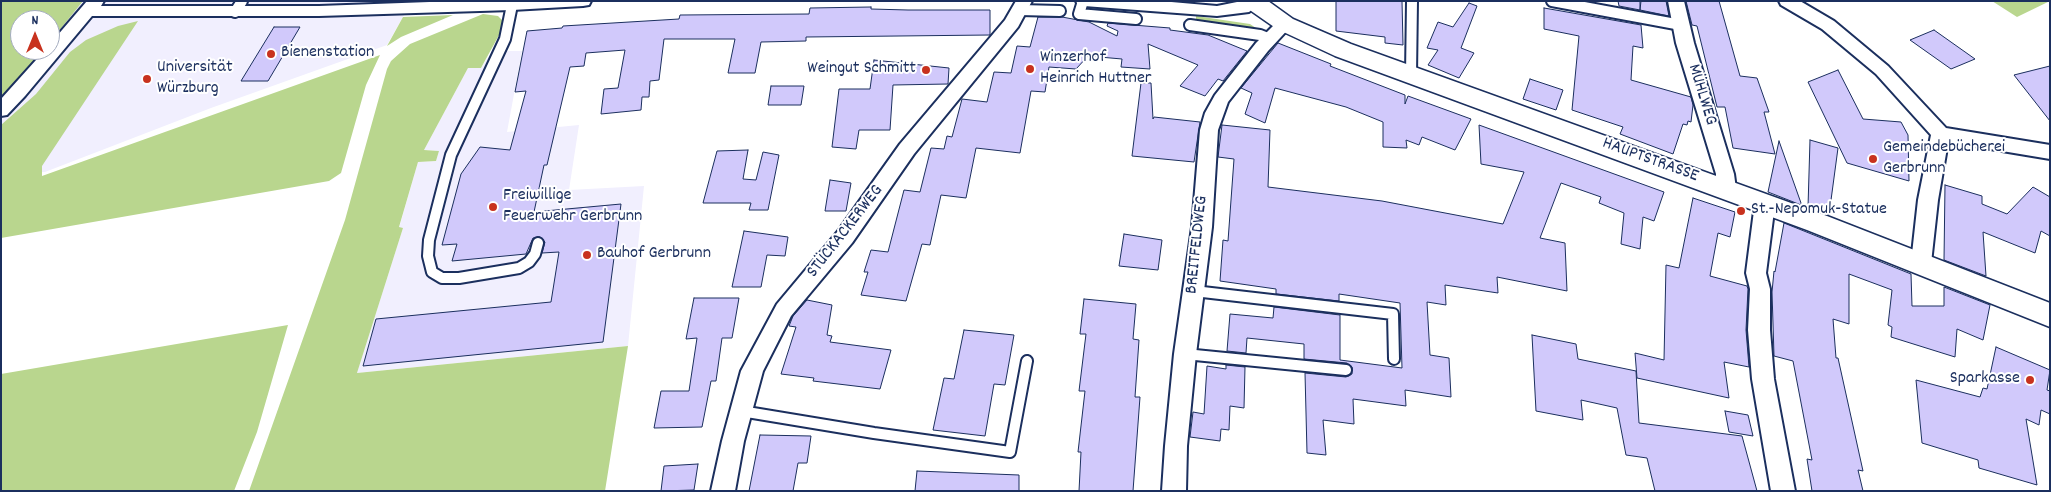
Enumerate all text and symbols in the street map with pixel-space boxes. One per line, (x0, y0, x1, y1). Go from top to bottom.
north arrow (10, 10, 60, 60)
text: N (32, 11, 38, 31)
place label: Bienenstation (281, 43, 374, 65)
marker: Bienenstation (265, 48, 277, 60)
place label: Winzerhof Heinrich Huttner (1040, 48, 1151, 90)
place label: Universität Würzburg (157, 58, 233, 100)
place label: Weingut Schmitt (807, 59, 916, 81)
street label: MÜHLWEG (1681, 62, 1721, 128)
marker: Winzerhof Heinrich Huttner (1024, 63, 1036, 75)
marker: Weingut Schmitt (920, 64, 932, 76)
marker: Universität Würzburg (141, 73, 153, 85)
street label: HAUPTSTRASSE (1599, 134, 1701, 188)
place label: Gemeindebücherei Gerbrunn (1883, 138, 2005, 180)
marker: Gemeindebücherei Gerbrunn (1867, 153, 1879, 165)
street label: STÜCKACKERWEG (803, 181, 889, 283)
place label: Freiwillige Feuerwehr Gerbrunn (503, 186, 642, 228)
street label: BREITFELDWEG (1182, 195, 1214, 295)
place label: St.-Nepomuk-Statue (1751, 200, 1887, 222)
marker: Freiwillige Feuerwehr Gerbrunn (487, 201, 499, 213)
marker: St.-Nepomuk-Statue (1735, 205, 1747, 217)
place label: Bauhof Gerbrunn (597, 244, 711, 266)
marker: Bauhof Gerbrunn (581, 249, 593, 261)
place label: Sparkasse (1950, 369, 2020, 391)
marker: Sparkasse (2024, 374, 2036, 386)

